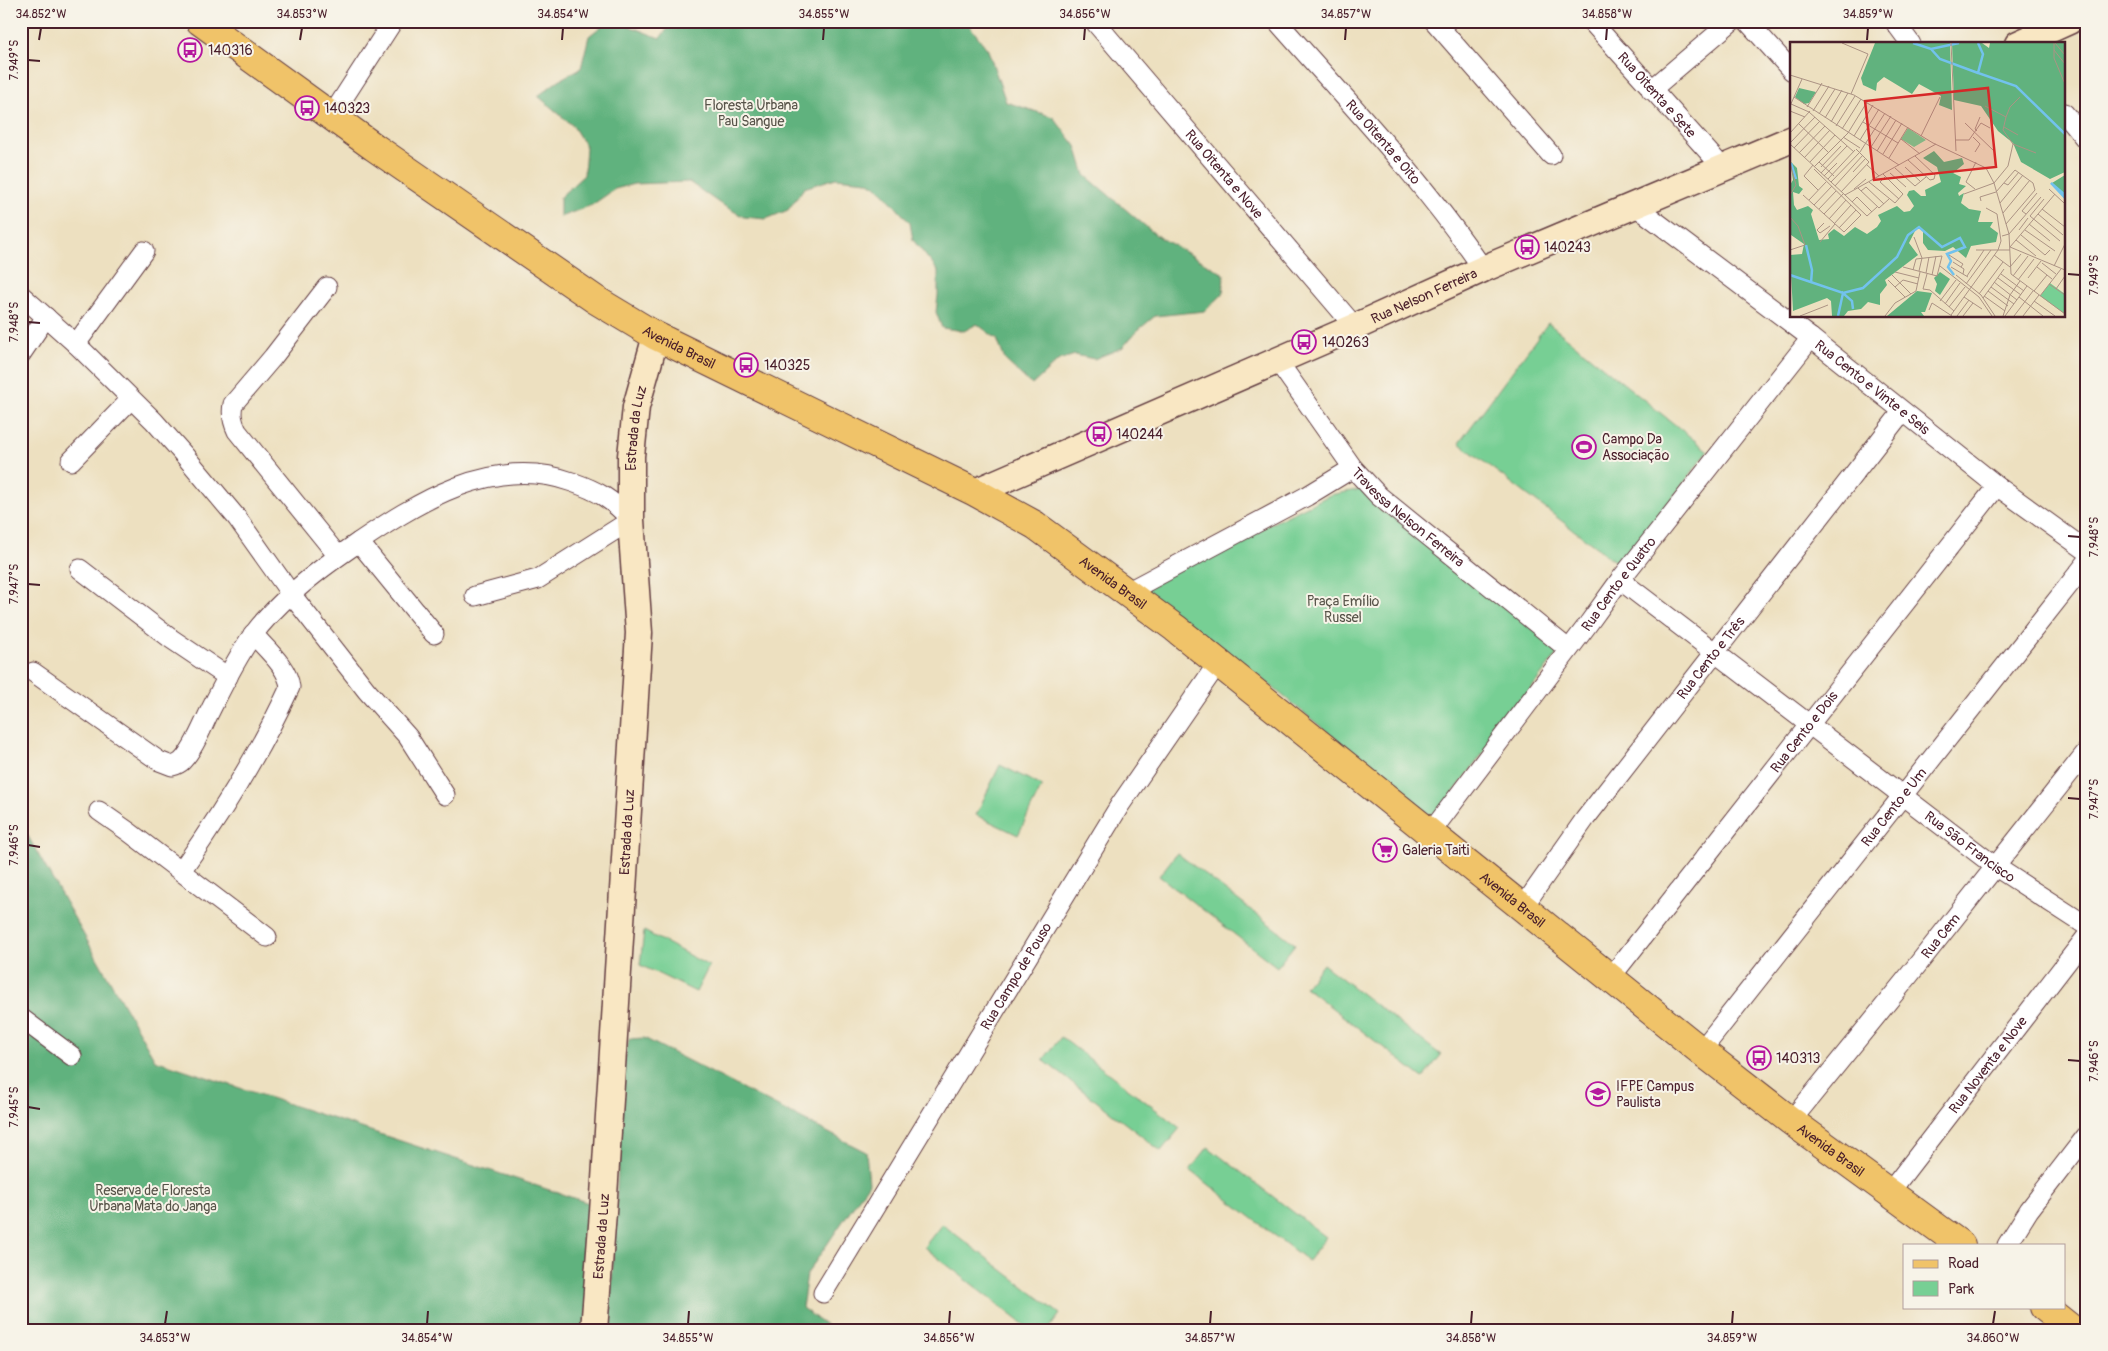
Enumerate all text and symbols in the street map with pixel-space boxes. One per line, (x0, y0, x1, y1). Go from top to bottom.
text: 34.852°W (15, 7, 67, 22)
text: 34.853°W (276, 7, 328, 22)
text: 34.854°W (537, 7, 589, 22)
text: 34.855°W (799, 7, 849, 22)
text: 34.856°W (1059, 7, 1111, 22)
text: 34.857°W (1321, 7, 1371, 22)
text: 34.858°W (1582, 7, 1632, 22)
text: 34.859°W (1843, 7, 1893, 22)
bus stop icon: 140316 (177, 37, 203, 63)
text: 7.949°S (7, 40, 22, 80)
place label: 140316 (208, 42, 253, 59)
inset map (1790, 42, 2066, 318)
street label: Rua Oitenta e Sete (1614, 48, 1700, 141)
bus stop icon: 140323 (294, 95, 320, 121)
street label: Rua Oitenta e Oito (1342, 96, 1425, 188)
park label: Floresta Urbana Pau Sangue (704, 97, 798, 130)
place label: 140323 (324, 100, 370, 117)
street label: Rua Oitenta e Nove (1182, 126, 1267, 222)
bus stop icon: 140243 (1514, 234, 1540, 260)
place label: 140243 (1544, 239, 1591, 256)
text: 7.949°S (2087, 255, 2102, 295)
street label: Rua Nelson Ferreira (1368, 264, 1480, 327)
text: 7.948°S (7, 302, 22, 342)
street label: Avenida Brasil (639, 321, 718, 372)
bus stop icon: 140263 (1291, 329, 1317, 355)
place label: 140263 (1322, 334, 1369, 351)
street label: Rua Cento e Vinte e Seis (1812, 336, 1934, 438)
bus stop icon: 140325 (733, 352, 759, 378)
place label: 140325 (764, 357, 810, 374)
street label: Estrada da Luz (622, 384, 650, 471)
bus stop icon: 140244 (1086, 421, 1112, 447)
place label: 140244 (1116, 426, 1163, 443)
place label: Campo Da Associação (1602, 431, 1670, 464)
sports icon: Campo Da Associação (1571, 434, 1597, 460)
street label: Travessa Nelson Ferreira (1348, 464, 1468, 570)
text: 7.948°S (2087, 517, 2102, 557)
street label: Rua Cento e Quatro (1577, 533, 1660, 634)
street label: Avenida Brasil (1076, 552, 1150, 613)
text: 7.947°S (7, 564, 22, 604)
park label: Praça Emílio Russel (1307, 593, 1380, 626)
street label: Rua Cento e Três (1673, 613, 1748, 702)
street label: Rua Cento e Dois (1767, 687, 1842, 776)
street label: Rua Cento e Um (1857, 764, 1930, 850)
text: 7.947°S (2087, 779, 2102, 819)
street label: Estrada da Luz (615, 789, 638, 875)
street label: Rua São Francisco (1921, 807, 2019, 886)
text: 7.946°S (7, 824, 22, 866)
supermarket icon: Galeria Taiti (1372, 837, 1398, 863)
place label: Galeria Taiti (1402, 842, 1470, 859)
street label: Avenida Brasil (1476, 868, 1549, 931)
street label: Rua Cem (1917, 910, 1963, 962)
street label: Rua Campo de Pouso (977, 919, 1055, 1033)
street label: Rua Noventa e Nove (1945, 1013, 2031, 1117)
text: 7.946°S (2087, 1040, 2102, 1082)
bus stop icon: 140313 (1746, 1045, 1772, 1071)
place label: 140313 (1776, 1050, 1820, 1067)
place label: IFPE Campus Paulista (1616, 1078, 1695, 1111)
school or university icon: IFPE Campus Paulista (1585, 1081, 1611, 1107)
text: 7.945°S (7, 1087, 22, 1127)
street label: Avenida Brasil (1794, 1120, 1868, 1180)
park label: Reserva de Floresta Urbana Mata do Janga (89, 1182, 217, 1215)
street label: Estrada da Luz (589, 1193, 613, 1280)
legend (1903, 1244, 2066, 1308)
text: Road (1948, 1254, 1979, 1273)
text: Park (1948, 1280, 1975, 1299)
text: 34.853°W (139, 1331, 191, 1346)
text: 34.854°W (401, 1331, 453, 1346)
text: 34.855°W (663, 1331, 713, 1346)
text: 34.856°W (923, 1331, 975, 1346)
text: 34.857°W (1185, 1331, 1235, 1346)
text: 34.858°W (1446, 1331, 1496, 1346)
text: 34.859°W (1707, 1331, 1757, 1346)
text: 34.860°W (1966, 1331, 2020, 1346)

